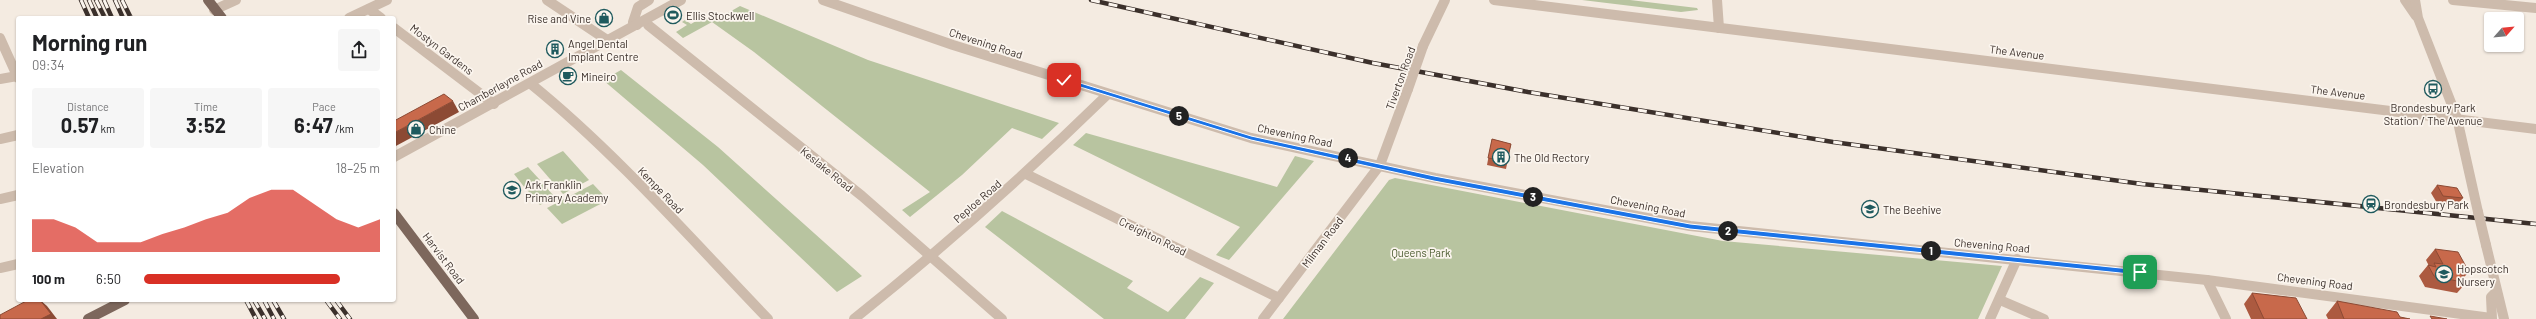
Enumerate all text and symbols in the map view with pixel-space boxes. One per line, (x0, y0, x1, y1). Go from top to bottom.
sports icon: Ellis Stockwell (663, 5, 683, 25)
shop icon: Rise and Vine (594, 8, 614, 28)
place label: Ellis Stockwell (686, 9, 754, 22)
place label: Rise and Vine (527, 12, 591, 25)
north arrow (2484, 12, 2524, 52)
map controls (2484, 12, 2524, 52)
street label: Mostyn Gardens (408, 21, 476, 77)
street label: Chevening Road (948, 25, 1024, 61)
text: Morning run (32, 29, 147, 55)
button: share (338, 29, 380, 71)
place label: Angel Dental Implant Centre (568, 37, 639, 63)
building icon: Angel Dental Implant Centre (545, 39, 565, 59)
street label: The Avenue (1989, 42, 2045, 62)
street label: Tiverton Road (1383, 45, 1417, 111)
street label: Chamberlayne Road (456, 56, 544, 114)
text: 09:34 (32, 57, 64, 73)
pin (1047, 63, 1081, 97)
cafe icon: Mineiro (558, 66, 578, 86)
icon: check (1053, 69, 1075, 91)
place label: Mineiro (581, 70, 616, 83)
bus stop icon: Brondesbury Park Station / The Avenue (2423, 79, 2443, 99)
street label: The Avenue (2310, 82, 2366, 102)
text: Distance (67, 100, 109, 113)
text: Time (194, 100, 218, 113)
text: Pace (312, 100, 336, 113)
place label: Brondesbury Park Station / The Avenue (2384, 101, 2482, 127)
pin: 5 (1169, 106, 1189, 126)
text: 5 (1176, 109, 1182, 122)
text: 0.57 (61, 113, 98, 137)
text: 3:52 (186, 113, 226, 137)
text: 6:47 (294, 113, 333, 137)
shop icon: Chine (406, 119, 426, 139)
street label: Chevening Road (1256, 121, 1334, 149)
text: km (98, 122, 115, 135)
text: /km (333, 122, 354, 135)
place label: Chine (429, 123, 456, 136)
street label: Keslake Road (798, 144, 856, 194)
building icon: The Old Rectory (1491, 147, 1511, 167)
pin: 4 (1338, 148, 1358, 168)
text: 4 (1345, 151, 1351, 164)
place label: The Old Rectory (1514, 151, 1589, 164)
text: Elevation (32, 160, 84, 176)
text: 18–25 m (336, 160, 380, 176)
street label: Kempe Road (636, 164, 686, 216)
street label: Peploe Road (950, 177, 1004, 225)
place label: Ark Franklin Primary Academy (525, 178, 608, 204)
school or university icon: Ark Franklin Primary Academy (502, 180, 522, 200)
pin: 3 (1523, 187, 1543, 207)
text: 3 (1530, 190, 1536, 203)
street label: Chevening Road (1609, 192, 1687, 220)
station icon: Brondesbury Park (2361, 194, 2381, 214)
place label: Brondesbury Park (2384, 198, 2469, 211)
school or university icon: The Beehive (1860, 199, 1880, 219)
place label: The Beehive (1883, 203, 1942, 216)
street label: Creighton Road (1117, 214, 1189, 258)
street label: Milman Road (1299, 214, 1345, 270)
pin: 2 (1718, 221, 1738, 241)
text: 2 (1725, 224, 1731, 237)
street label: Harvist Road (420, 230, 468, 286)
street label: Chevening Road (1953, 235, 2031, 255)
pin: 1 (1921, 241, 1941, 261)
text: 1 (1929, 244, 1933, 257)
park label: Queens Park (1392, 246, 1451, 259)
pin (2123, 255, 2157, 289)
icon: arrive (2129, 261, 2151, 283)
place label: Hopscotch Nursery (2457, 262, 2509, 288)
school or university icon: Hopscotch Nursery (2434, 264, 2454, 284)
street label: Chevening Road (2276, 270, 2354, 292)
text: 100 m (32, 271, 65, 287)
text: 6:50 (96, 271, 121, 287)

